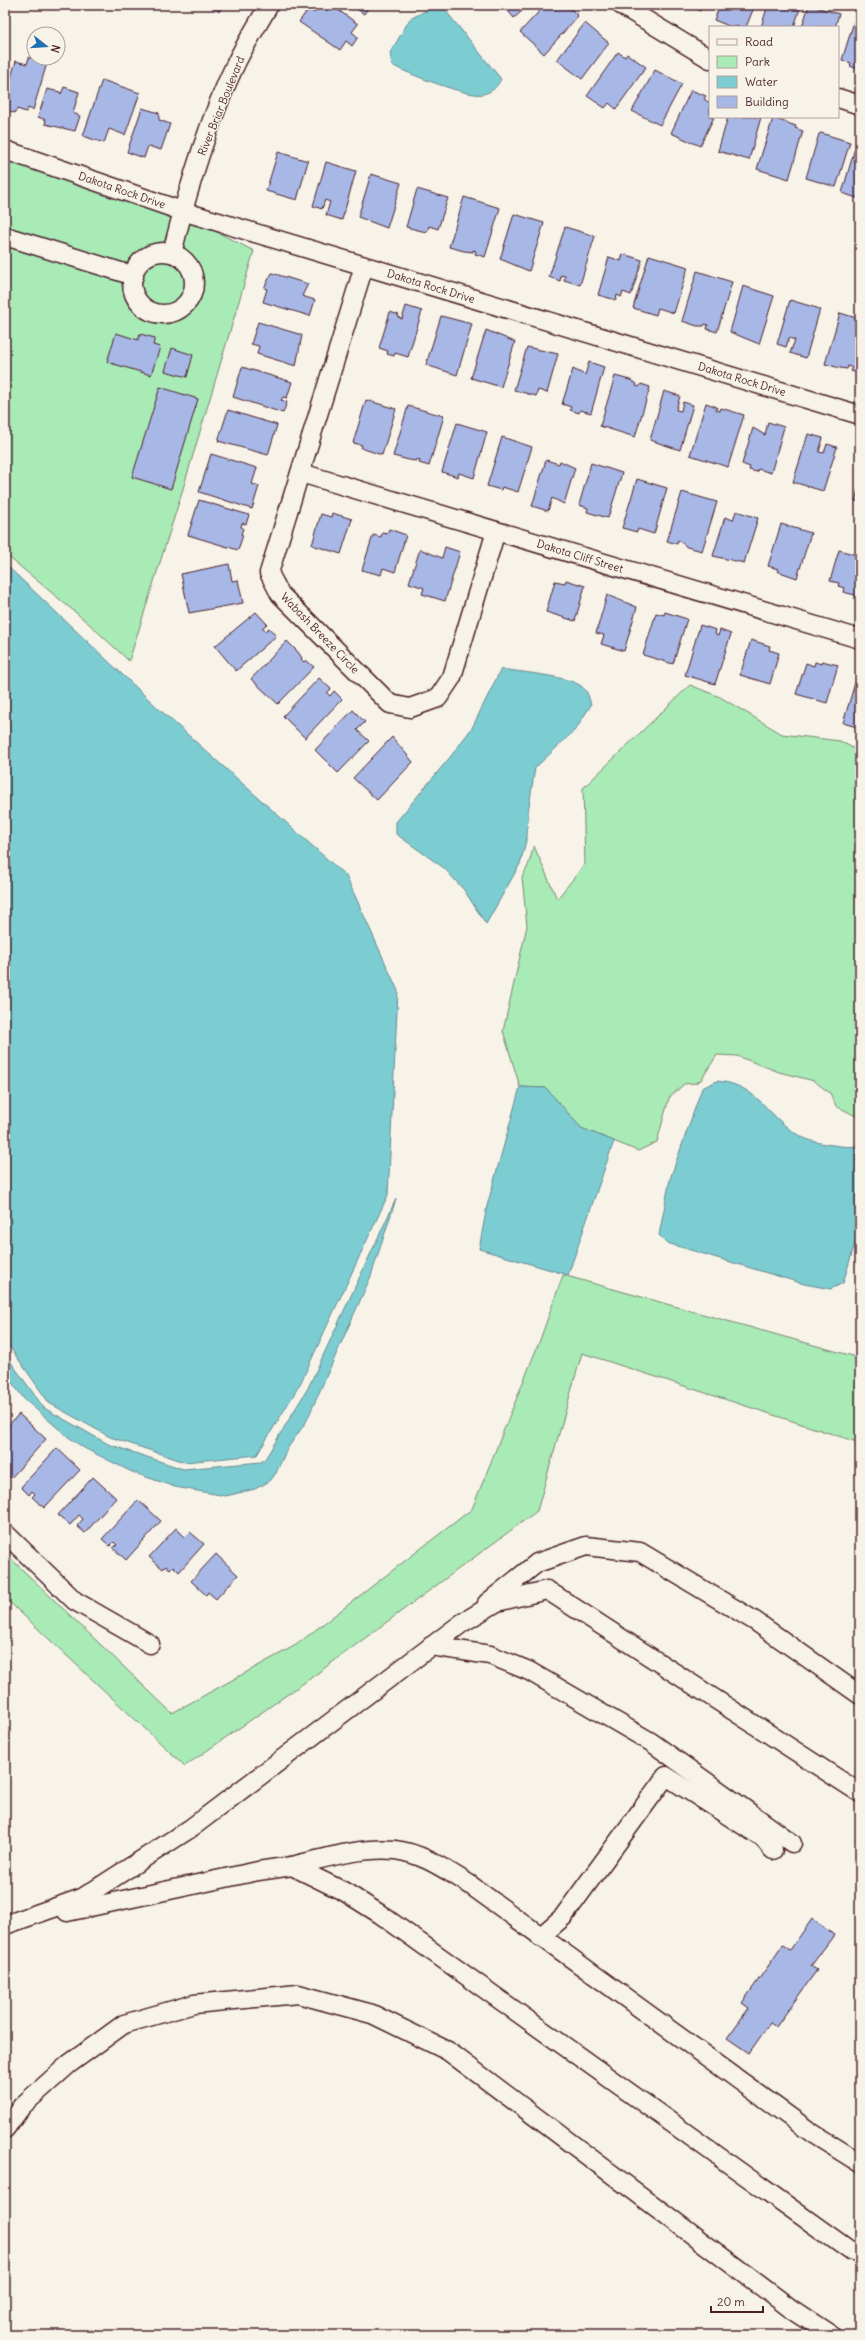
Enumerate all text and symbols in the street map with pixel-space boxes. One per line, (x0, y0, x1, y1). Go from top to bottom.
north arrow (26, 26, 66, 66)
legend (709, 26, 839, 118)
text: Road (745, 34, 773, 49)
text: N (48, 43, 63, 55)
street label: River Briar Boulevard (195, 54, 248, 158)
text: Park (745, 54, 770, 69)
text: Water (745, 74, 778, 89)
text: Building (745, 94, 789, 109)
street label: Dakota Rock Drive (77, 169, 167, 211)
street label: Dakota Rock Drive (385, 266, 477, 306)
street label: Dakota Rock Drive (696, 359, 788, 399)
street label: Dakota Cliff Street (535, 536, 625, 576)
street label: Wabash Breeze Circle (278, 590, 362, 676)
scale bar (711, 2288, 763, 2314)
text: 20 m (717, 2294, 745, 2309)

